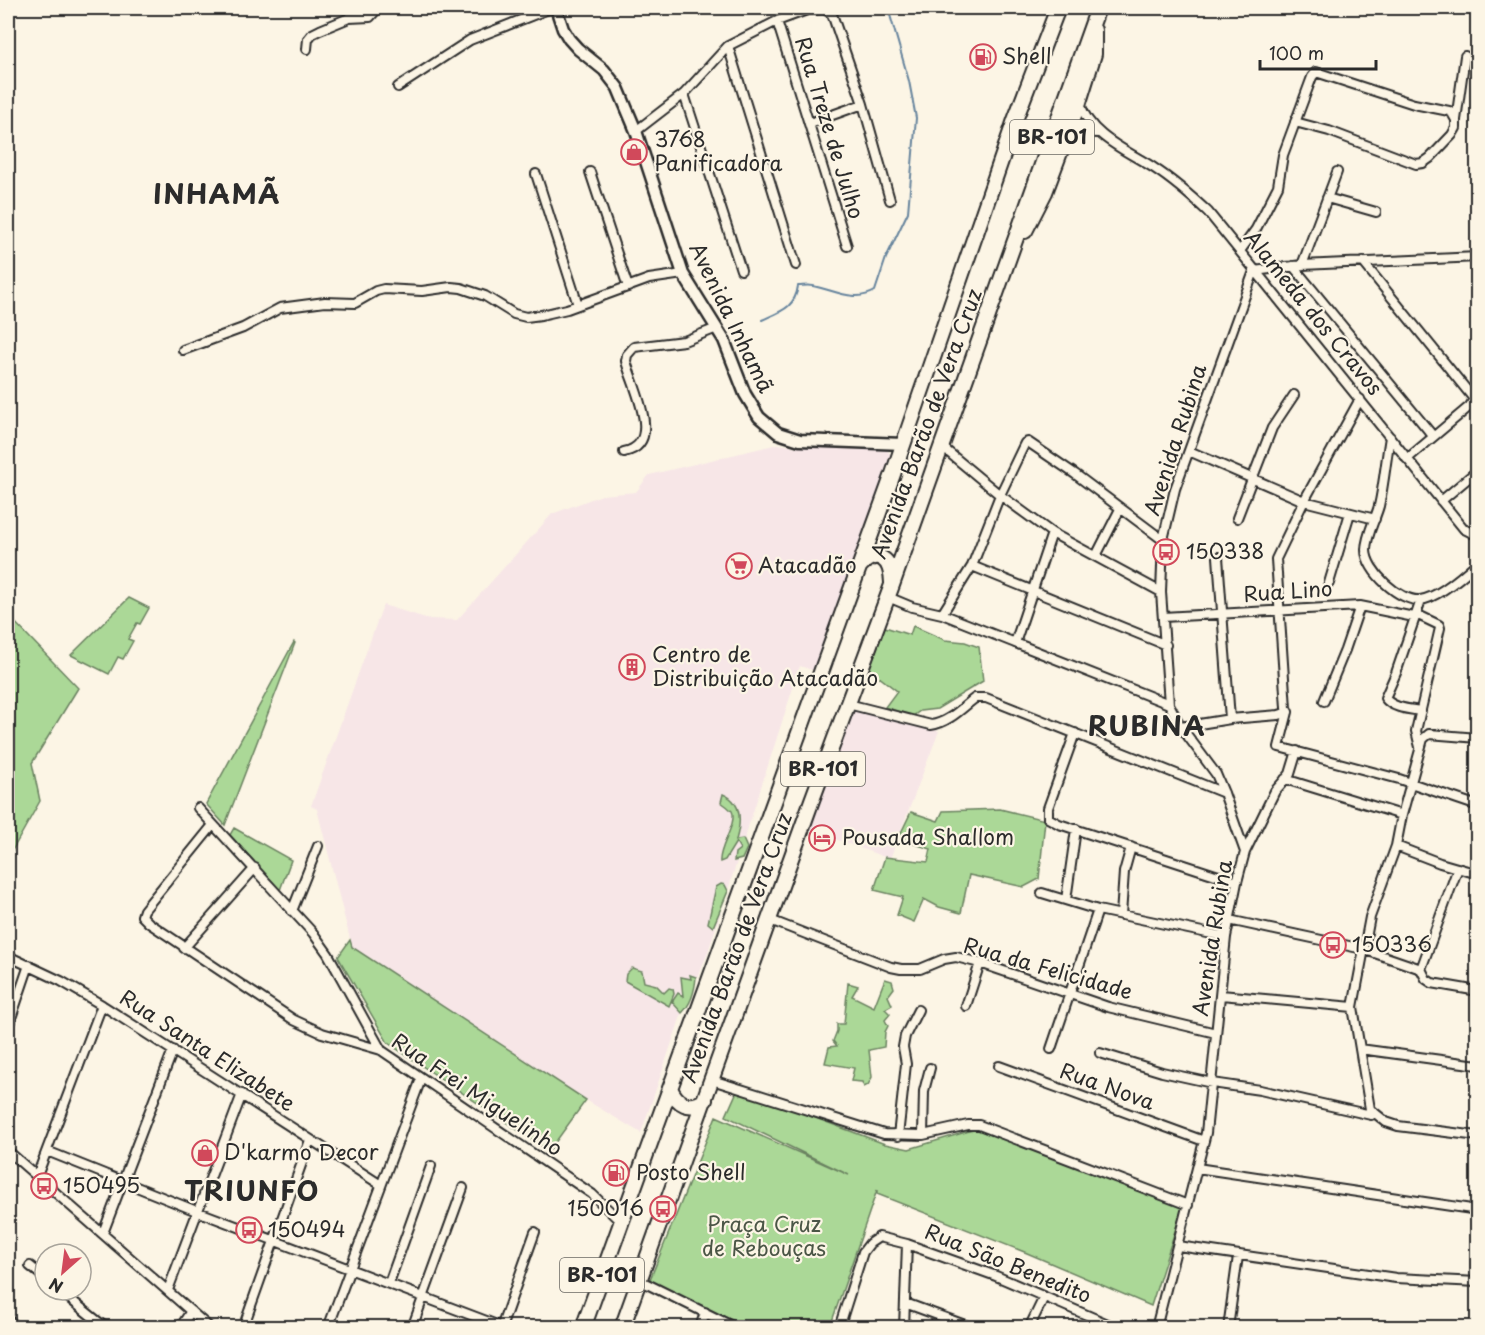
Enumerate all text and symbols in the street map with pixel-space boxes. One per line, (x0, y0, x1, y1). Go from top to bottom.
street label: Rua Treze de Julho (788, 32, 874, 222)
scale bar (1260, 33, 1376, 71)
place label: Shell (1002, 39, 1051, 71)
text: 100 m (1269, 39, 1324, 66)
fuel station icon: Shell (968, 42, 998, 72)
road number: BR-101 (1010, 120, 1094, 154)
place label: 3768 Panificadora (654, 122, 783, 178)
shop icon: 3768 Panificadora (619, 137, 649, 167)
district label: INHAMÃ (153, 172, 281, 213)
street label: Alameda dos Cravos (1238, 222, 1391, 401)
street label: Avenida Inhamã (683, 237, 783, 398)
street label: Avenida Barão de Vera Cruz (861, 284, 989, 563)
street label: Avenida Rubina (1135, 359, 1214, 519)
place label: 150338 (1186, 534, 1264, 566)
bus stop icon: 150338 (1151, 537, 1181, 567)
place label: Atacadão (758, 548, 857, 580)
supermarket icon: Atacadão (724, 551, 754, 581)
street label: Rua Lino (1242, 571, 1333, 609)
place label: Centro de Distribuição Atacadão (652, 637, 878, 693)
building icon: Centro de Distribuição Atacadão (617, 652, 647, 682)
district label: RUBINA (1088, 704, 1206, 745)
road number: BR-101 (781, 752, 865, 786)
street label: Avenida Barão de Vera Cruz (671, 808, 799, 1087)
place label: Pousada Shallom (842, 820, 1014, 852)
hotel icon: Pousada Shallom (807, 823, 837, 853)
street label: Avenida Rubina (1183, 857, 1239, 1018)
place label: 150336 (1352, 927, 1432, 959)
street label: Rua da Felicidade (960, 928, 1137, 1006)
bus stop icon: 150336 (1318, 930, 1348, 960)
street label: Rua Santa Elizabete (114, 981, 302, 1118)
street label: Rua Frei Miguelinho (386, 1024, 570, 1163)
street label: Rua Nova (1056, 1053, 1160, 1117)
place label: D'karmo Decor (224, 1135, 379, 1167)
shop icon: D'karmo Decor (190, 1138, 220, 1168)
place label: Posto Shell (636, 1155, 745, 1187)
fuel station icon: Posto Shell (601, 1158, 631, 1188)
place label: 150495 (63, 1168, 140, 1200)
district label: TRIUNFO (184, 1169, 320, 1210)
bus stop icon: 150495 (29, 1171, 59, 1201)
place label: 150016 (568, 1191, 644, 1223)
bus stop icon: 150016 (648, 1194, 678, 1224)
park label: Praça Cruz de Rebouças (702, 1207, 826, 1263)
place label: 150494 (268, 1212, 346, 1244)
street label: Rua São Benedito (921, 1214, 1097, 1310)
bus stop icon: 150494 (234, 1215, 264, 1245)
north arrow (33, 1242, 93, 1302)
road number: BR-101 (560, 1258, 644, 1292)
text: N (44, 1273, 67, 1300)

